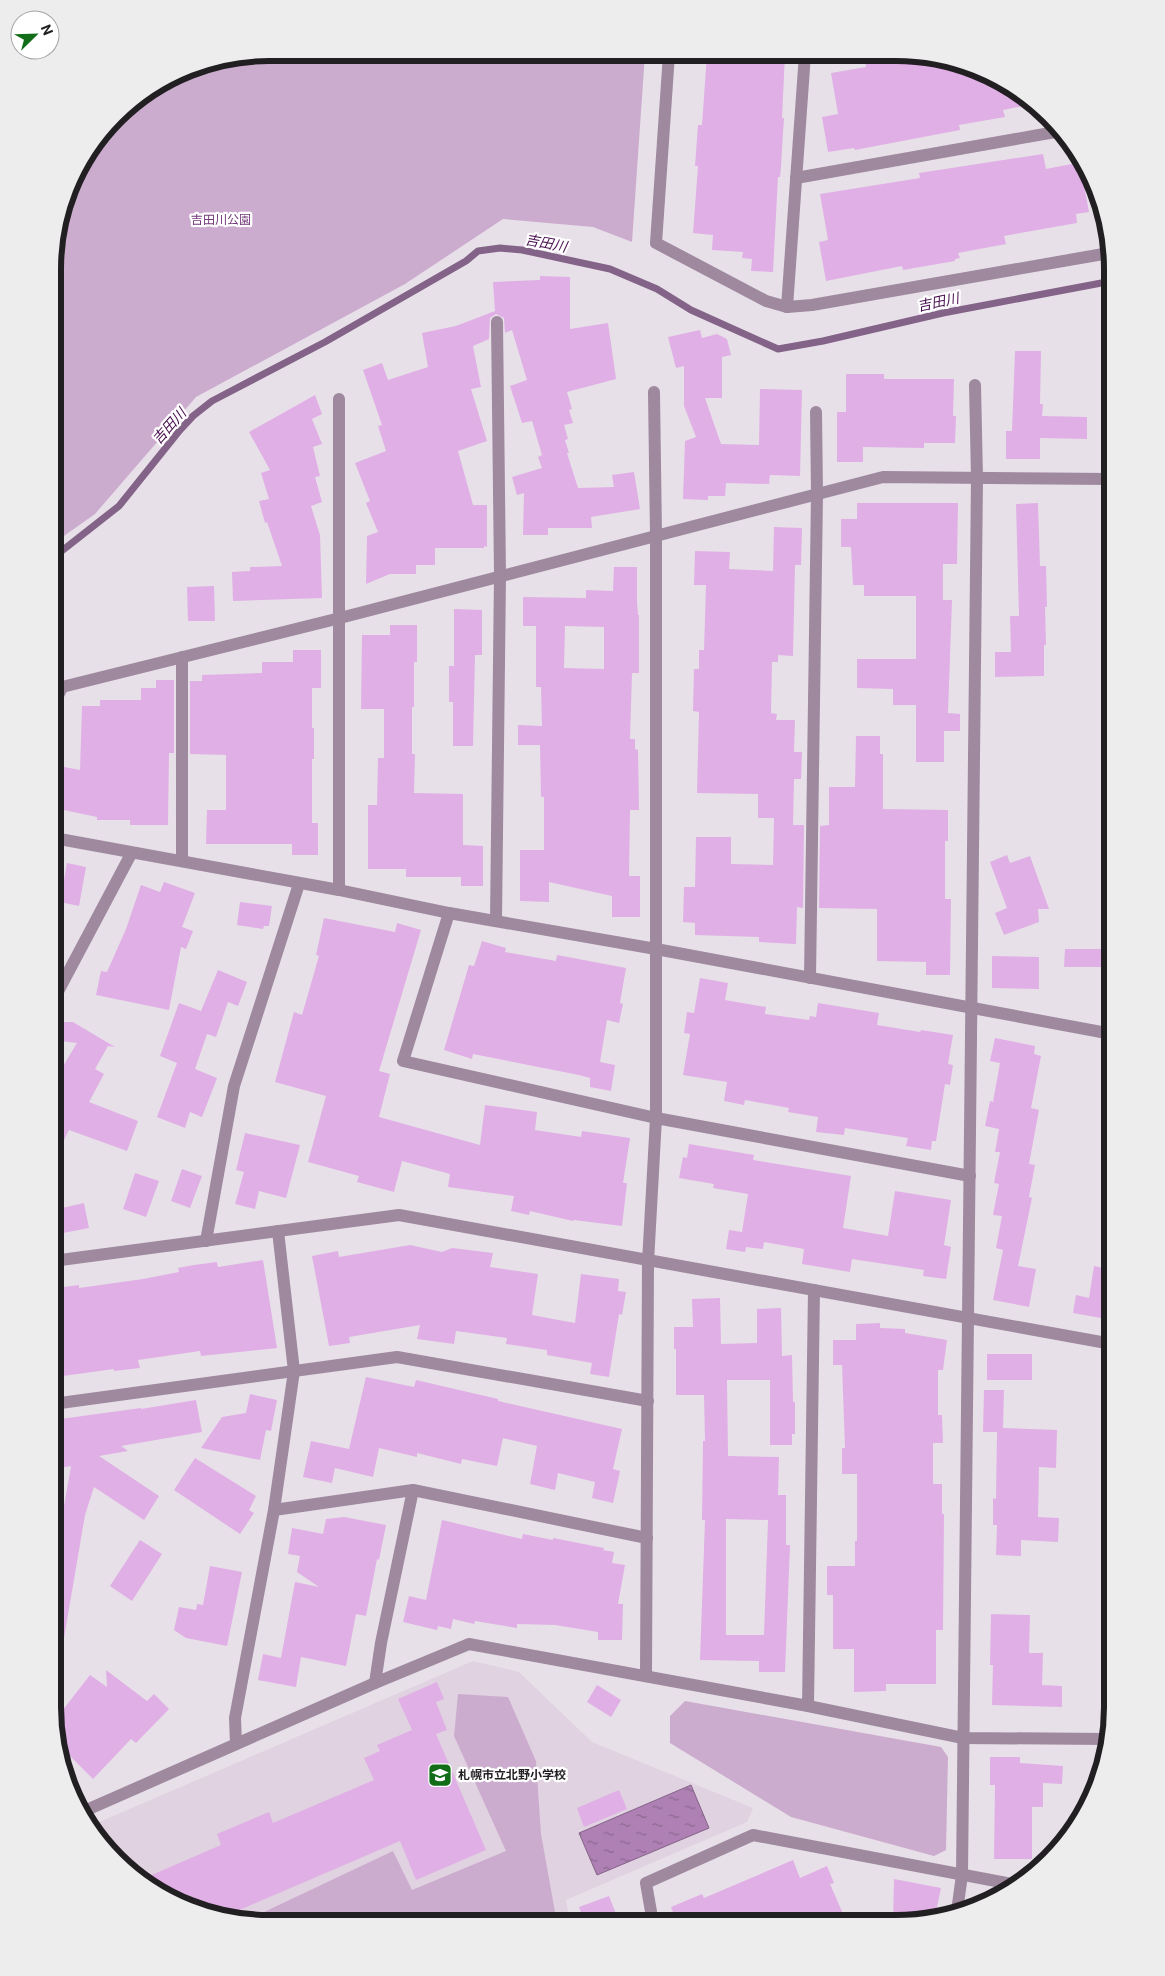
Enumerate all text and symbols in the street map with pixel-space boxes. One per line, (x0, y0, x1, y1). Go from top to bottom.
north arrow (10, 10, 60, 60)
text: N (38, 22, 56, 38)
park label: 吉田川公園 (191, 213, 251, 227)
water label: 吉田川 (524, 231, 570, 255)
water label: 吉田川 (916, 289, 962, 314)
water label: 吉田川 (149, 404, 190, 447)
school or university icon: 札幌市立北野小学校 (427, 1762, 453, 1788)
place label: 札幌市立北野小学校 (458, 1768, 566, 1782)

